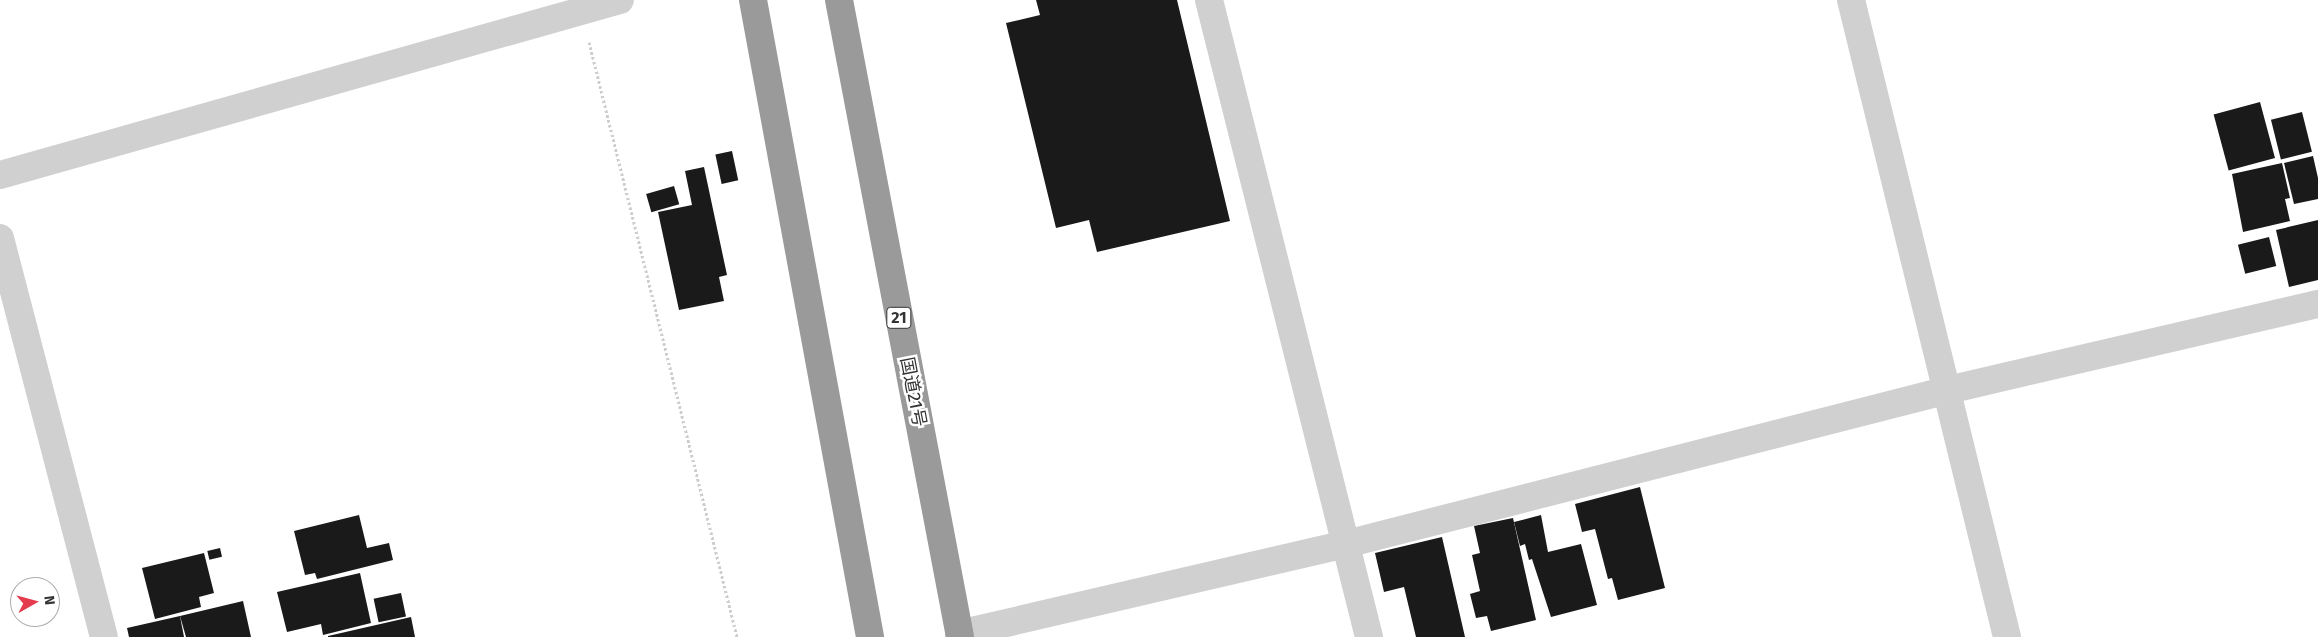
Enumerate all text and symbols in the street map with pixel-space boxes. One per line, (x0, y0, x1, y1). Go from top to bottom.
road number: 21 (885, 304, 913, 332)
street label: 国道21号 (896, 355, 930, 429)
north arrow (10, 577, 60, 627)
text: N (40, 595, 58, 606)

